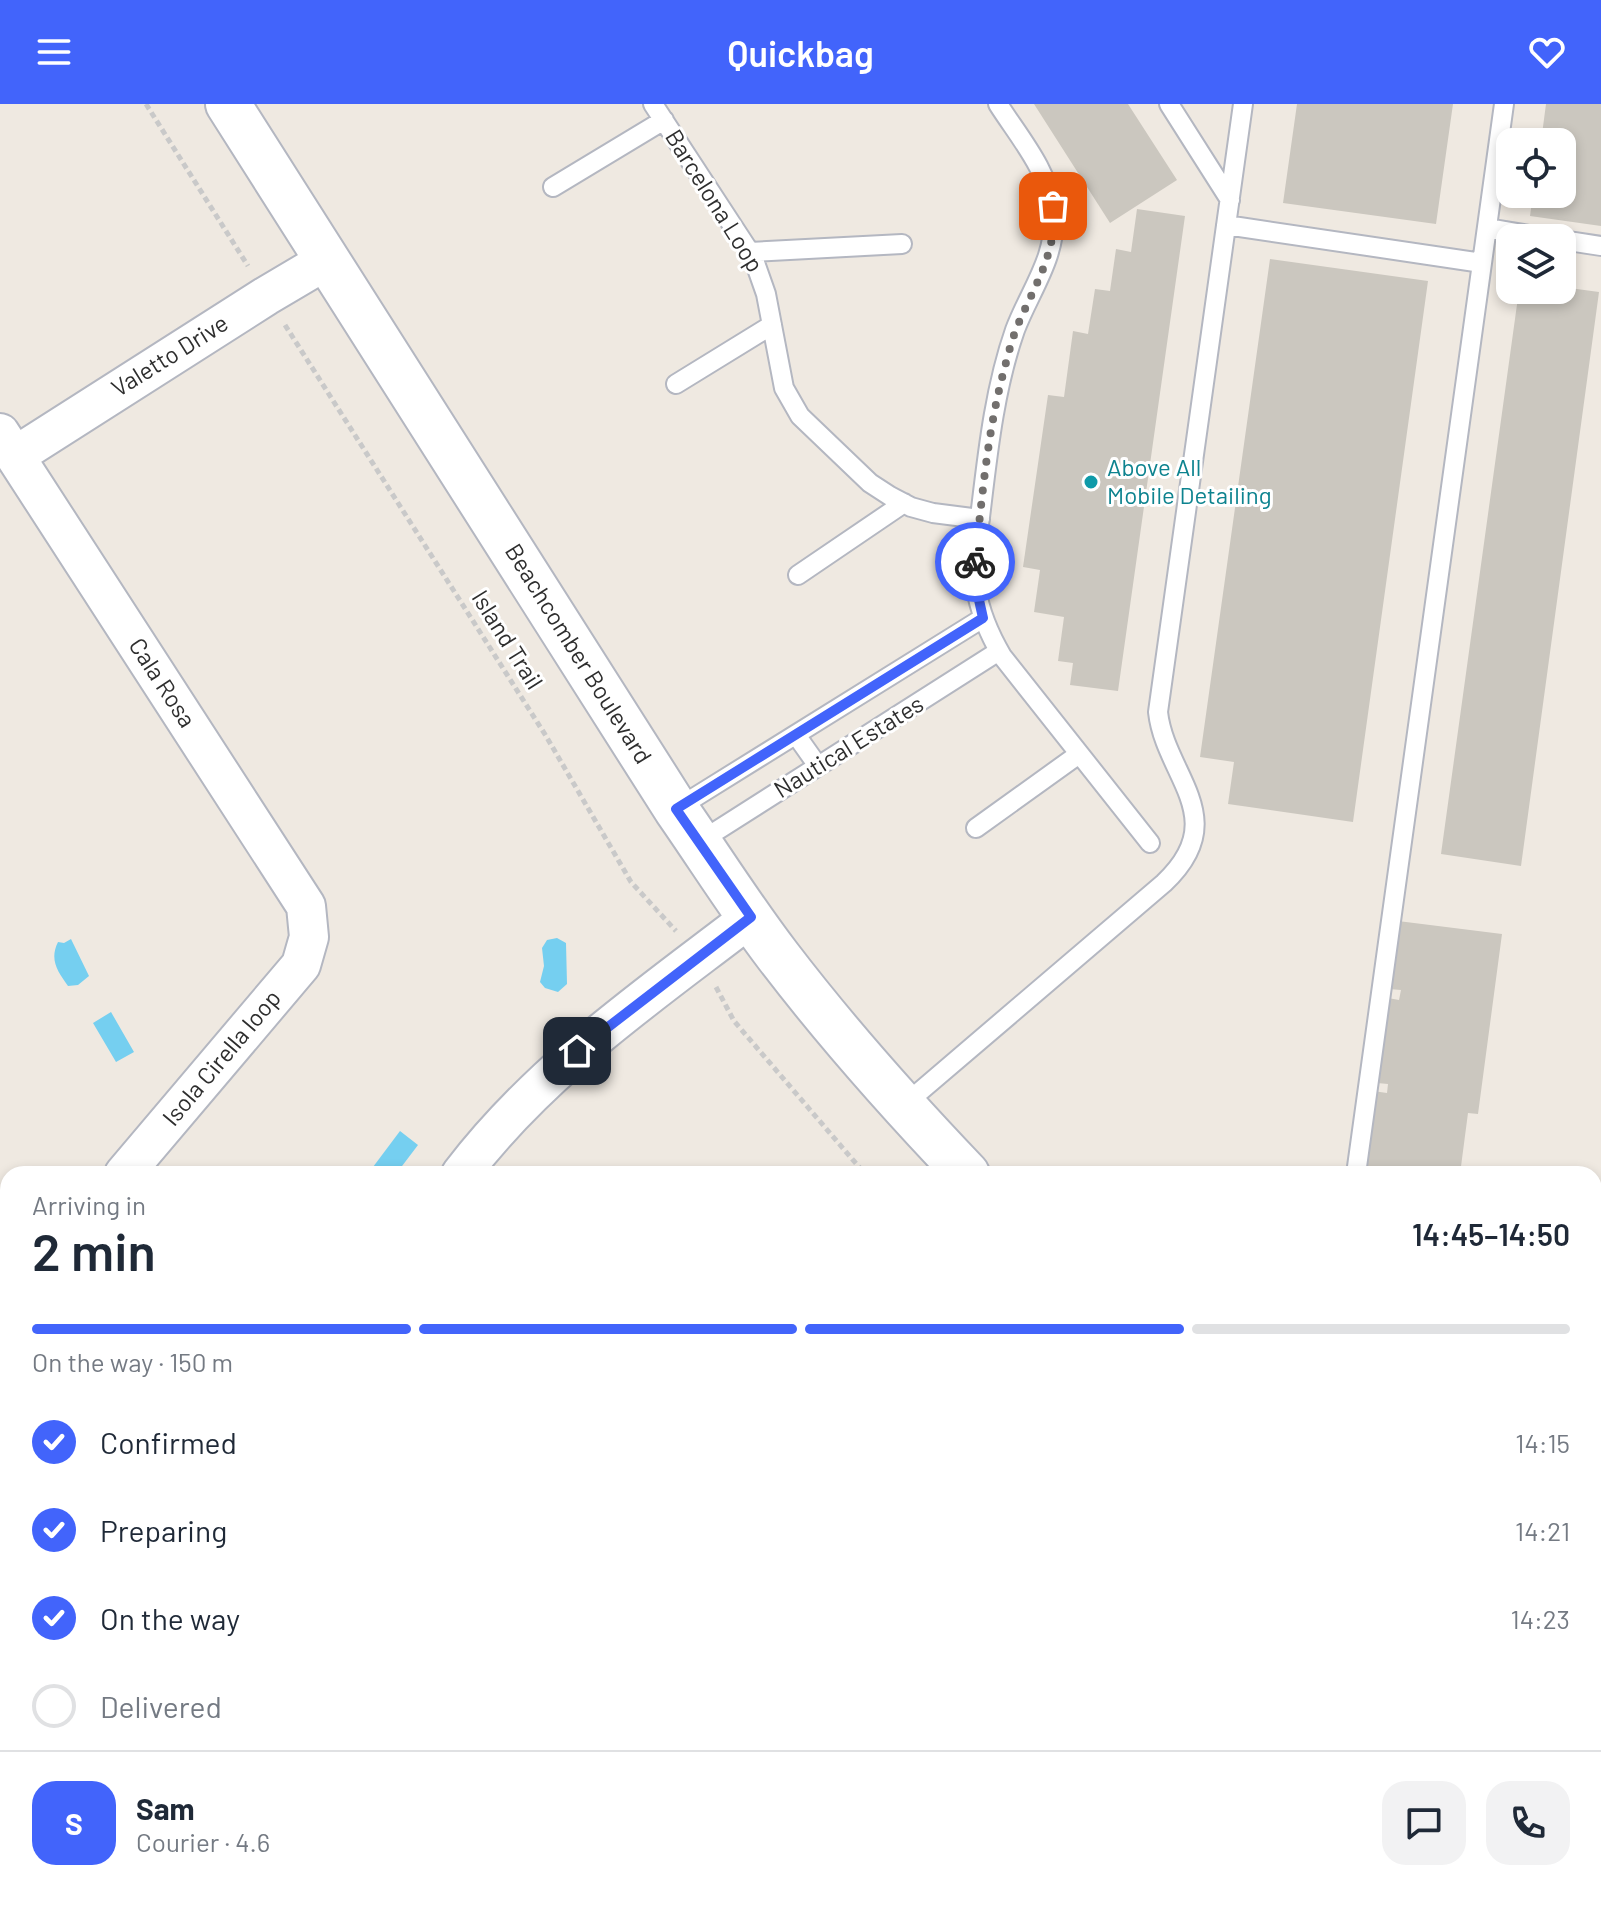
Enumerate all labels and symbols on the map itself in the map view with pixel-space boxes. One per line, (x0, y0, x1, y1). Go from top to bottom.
street label: Barcelona Loop (660, 124, 771, 277)
pin (1019, 172, 1087, 240)
street label: Valetto Drive (106, 307, 233, 402)
place label: Above All Mobile Detailing (1107, 452, 1272, 509)
marker: Above All Mobile Detailing (1082, 473, 1100, 491)
courier (935, 522, 1015, 602)
street label: Beachcomber Boulevard (500, 538, 659, 769)
street label: Island Trail (467, 584, 550, 694)
street label: Cala Rosa (124, 632, 203, 732)
street label: Nautical Estates (768, 688, 928, 803)
street label: Isola Cirella loop (156, 983, 286, 1131)
pin (543, 1017, 611, 1085)

